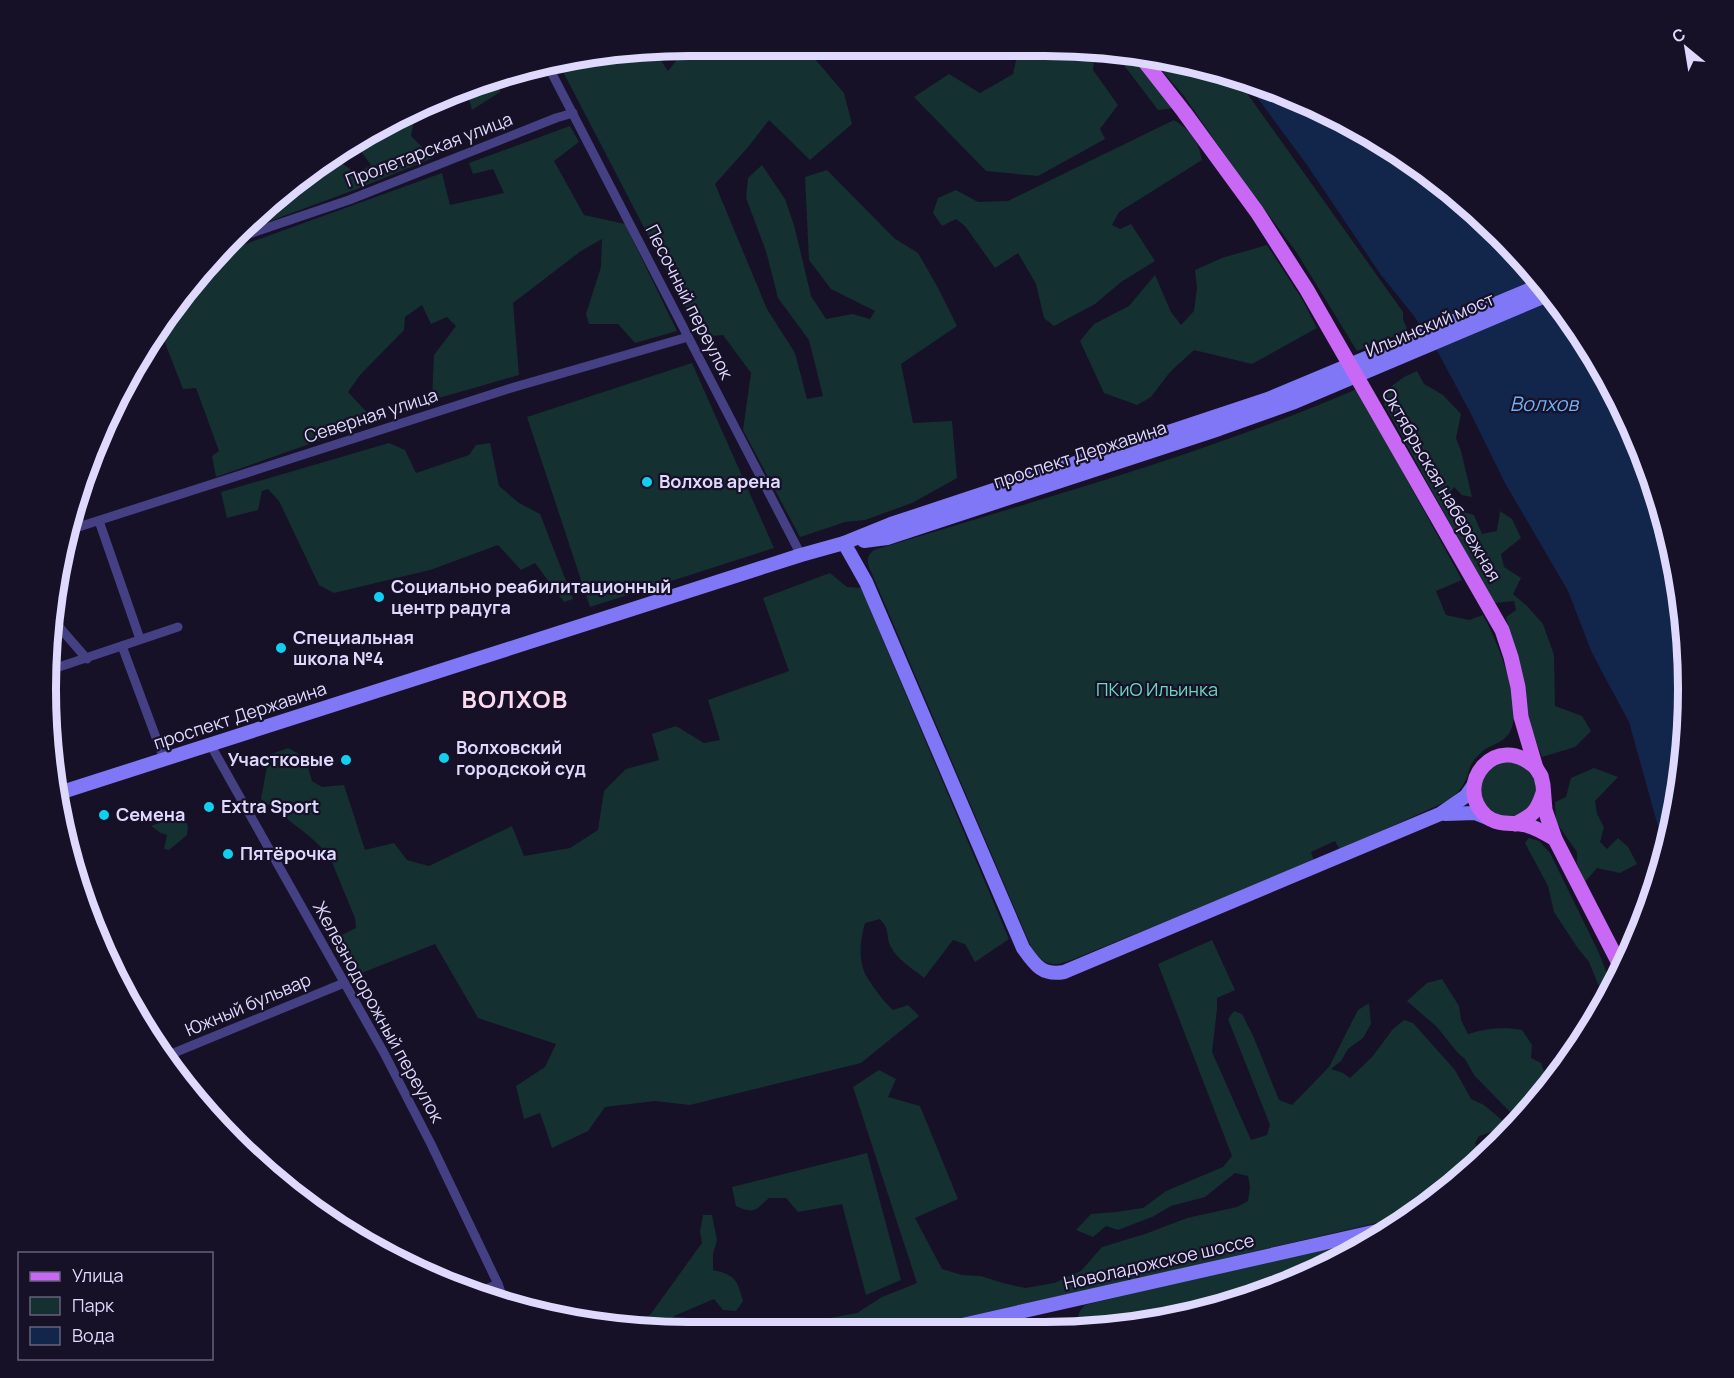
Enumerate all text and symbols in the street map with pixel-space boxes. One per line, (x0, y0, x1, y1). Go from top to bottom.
north arrow (1656, 18, 1716, 78)
text: С (1668, 22, 1689, 47)
street label: Пролетарская улица (342, 106, 516, 192)
street label: Песочный переулок (640, 220, 740, 384)
street label: Ильинский мост (1361, 286, 1498, 362)
street label: Северная улица (301, 382, 441, 448)
street label: Октябрьская набережная (1377, 383, 1507, 586)
water label: Волхов (1510, 390, 1579, 417)
street label: проспект Державина (990, 415, 1169, 493)
place label: Волхов арена (659, 469, 781, 493)
marker: Волхов арена (640, 475, 654, 489)
place label: Социально реабилитационный центр радуга (391, 574, 671, 619)
marker: Социально реабилитационный центр радуга (372, 590, 386, 604)
place label: Специальная школа №4 (293, 625, 414, 670)
marker: Специальная школа №4 (274, 641, 288, 655)
street label: проспект Державина (150, 676, 329, 754)
park label: ПКиО Ильинка (1096, 677, 1218, 701)
district label: ВОЛХОВ (461, 682, 569, 715)
place label: Волховский городской суд (456, 735, 586, 780)
place label: Участковые (228, 747, 334, 771)
marker: Волховский городской суд (437, 751, 451, 765)
marker: Участковые (339, 753, 353, 767)
place label: Extra Sport (221, 794, 319, 818)
marker: Extra Sport (202, 800, 216, 814)
place label: Семена (116, 802, 185, 826)
marker: Семена (97, 808, 111, 822)
place label: Пятёрочка (240, 841, 337, 865)
marker: Пятёрочка (221, 847, 235, 861)
street label: Железнодорожный переулок (308, 897, 450, 1127)
street label: Южный бульвар (181, 967, 314, 1041)
street label: Новоладожское шоссе (1061, 1227, 1256, 1295)
legend (18, 1252, 213, 1360)
text: Улица (72, 1263, 124, 1287)
text: Парк (72, 1293, 115, 1317)
text: Вода (72, 1323, 114, 1347)

